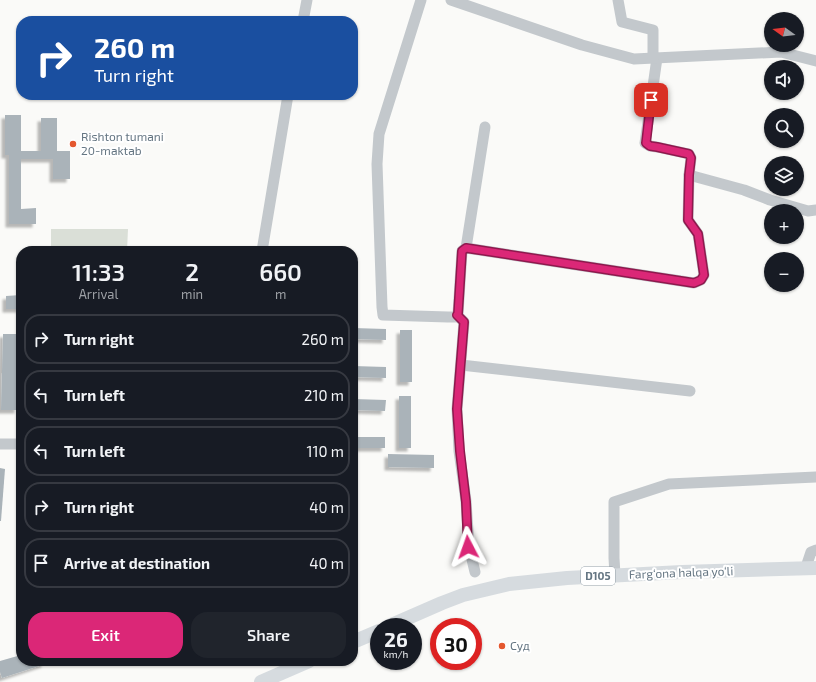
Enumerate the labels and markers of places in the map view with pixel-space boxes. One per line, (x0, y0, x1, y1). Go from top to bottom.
pin (634, 83, 668, 117)
place label: Rishton tumani 20-maktab (81, 129, 164, 157)
marker: Rishton tumani 20-maktab (68, 139, 78, 149)
place label: Суд (510, 638, 530, 653)
marker: Суд (497, 641, 507, 651)

